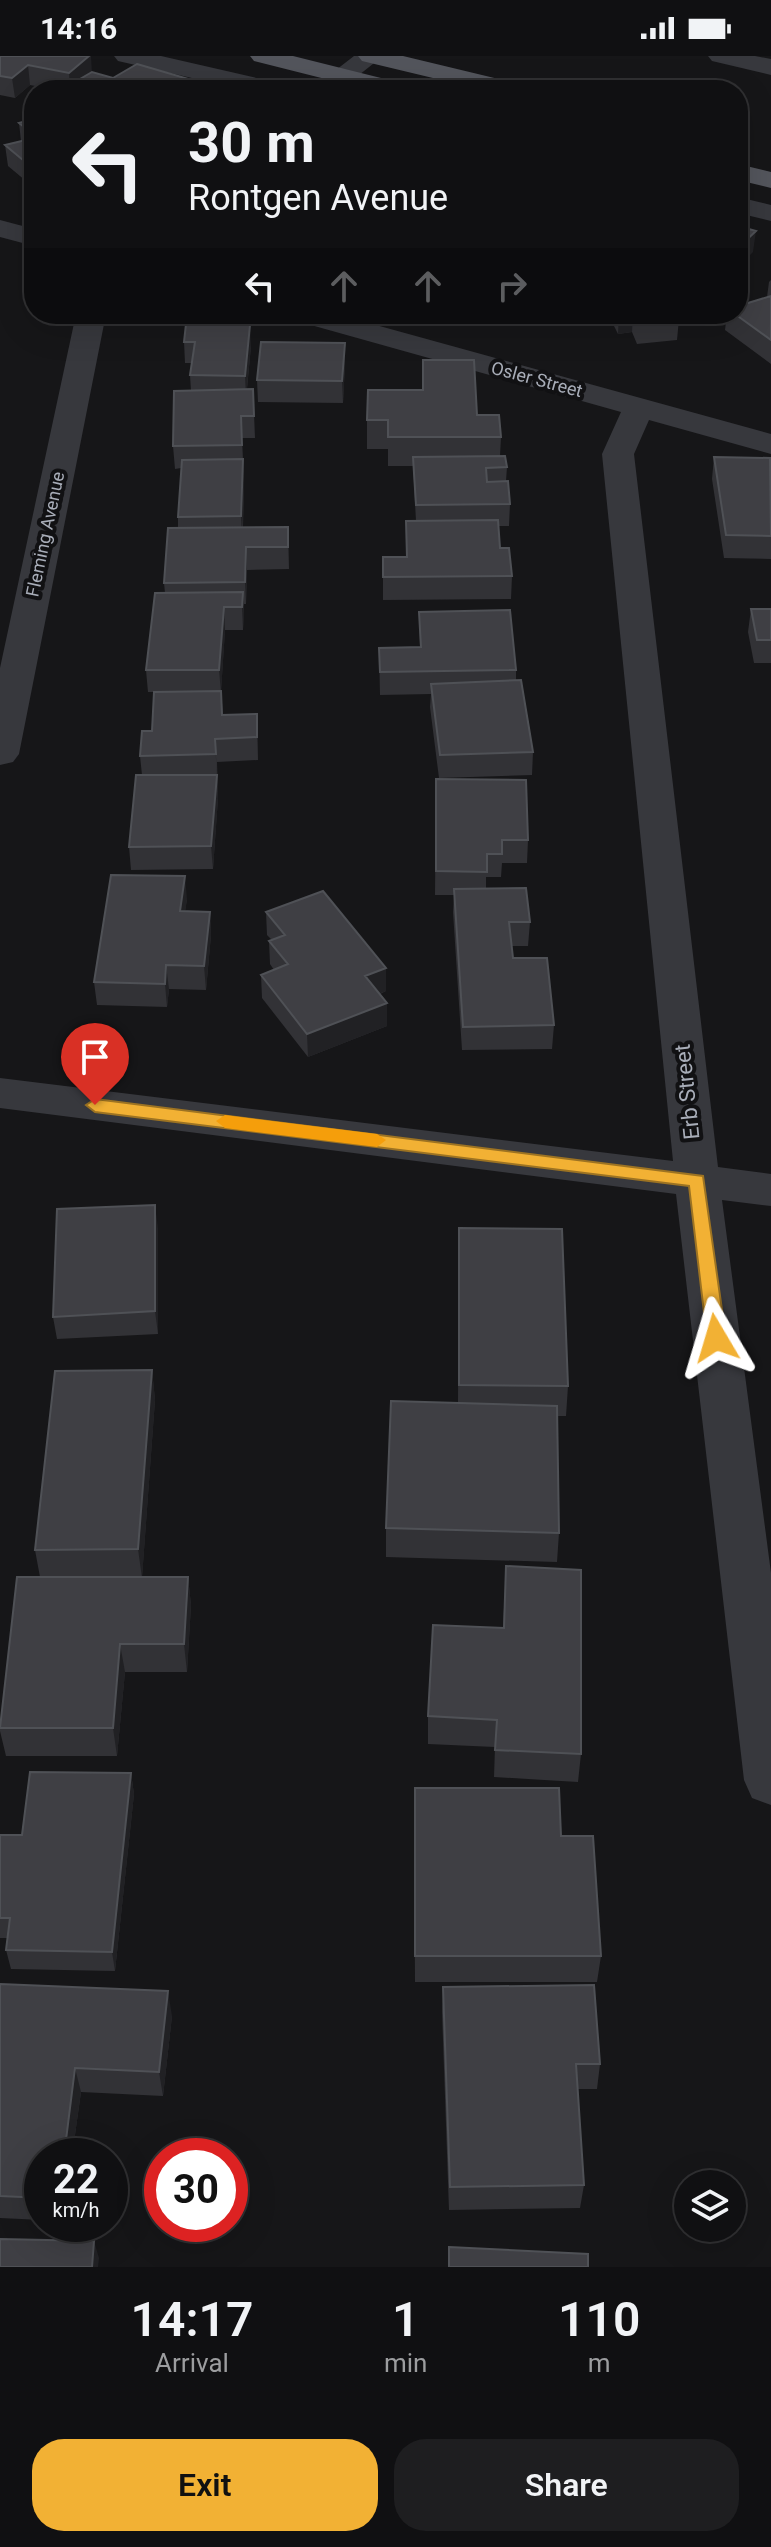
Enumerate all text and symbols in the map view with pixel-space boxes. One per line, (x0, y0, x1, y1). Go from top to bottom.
text: 14:16 (40, 11, 117, 46)
text: 30 m (188, 110, 315, 176)
icon: left (56, 112, 160, 216)
text: Rontgen Avenue (188, 177, 448, 219)
icon: left (238, 264, 282, 308)
icon: ahead (322, 264, 366, 308)
icon: ahead (406, 264, 450, 308)
icon: right (490, 264, 534, 308)
street label: Osler Street (489, 357, 585, 401)
street label: Fleming Avenue (21, 470, 69, 598)
pin (61, 1023, 129, 1105)
icon: arrive (73, 1035, 117, 1079)
street label: Erb Street (670, 1043, 704, 1141)
position arrow (674, 1296, 758, 1380)
speed limit sign: 30 (144, 2138, 248, 2242)
text: 22 (53, 2156, 99, 2203)
map controls (674, 2170, 746, 2242)
button: layers (674, 2170, 746, 2242)
text: km/h (53, 2198, 99, 2222)
text: 14:17 (131, 2291, 253, 2348)
text: 1 (392, 2291, 419, 2348)
text: 110 (558, 2291, 640, 2348)
text: Arrival (155, 2348, 229, 2378)
text: min (384, 2348, 427, 2378)
text: m (588, 2348, 611, 2378)
button: Exit (32, 2439, 378, 2531)
button: Share (394, 2439, 739, 2531)

